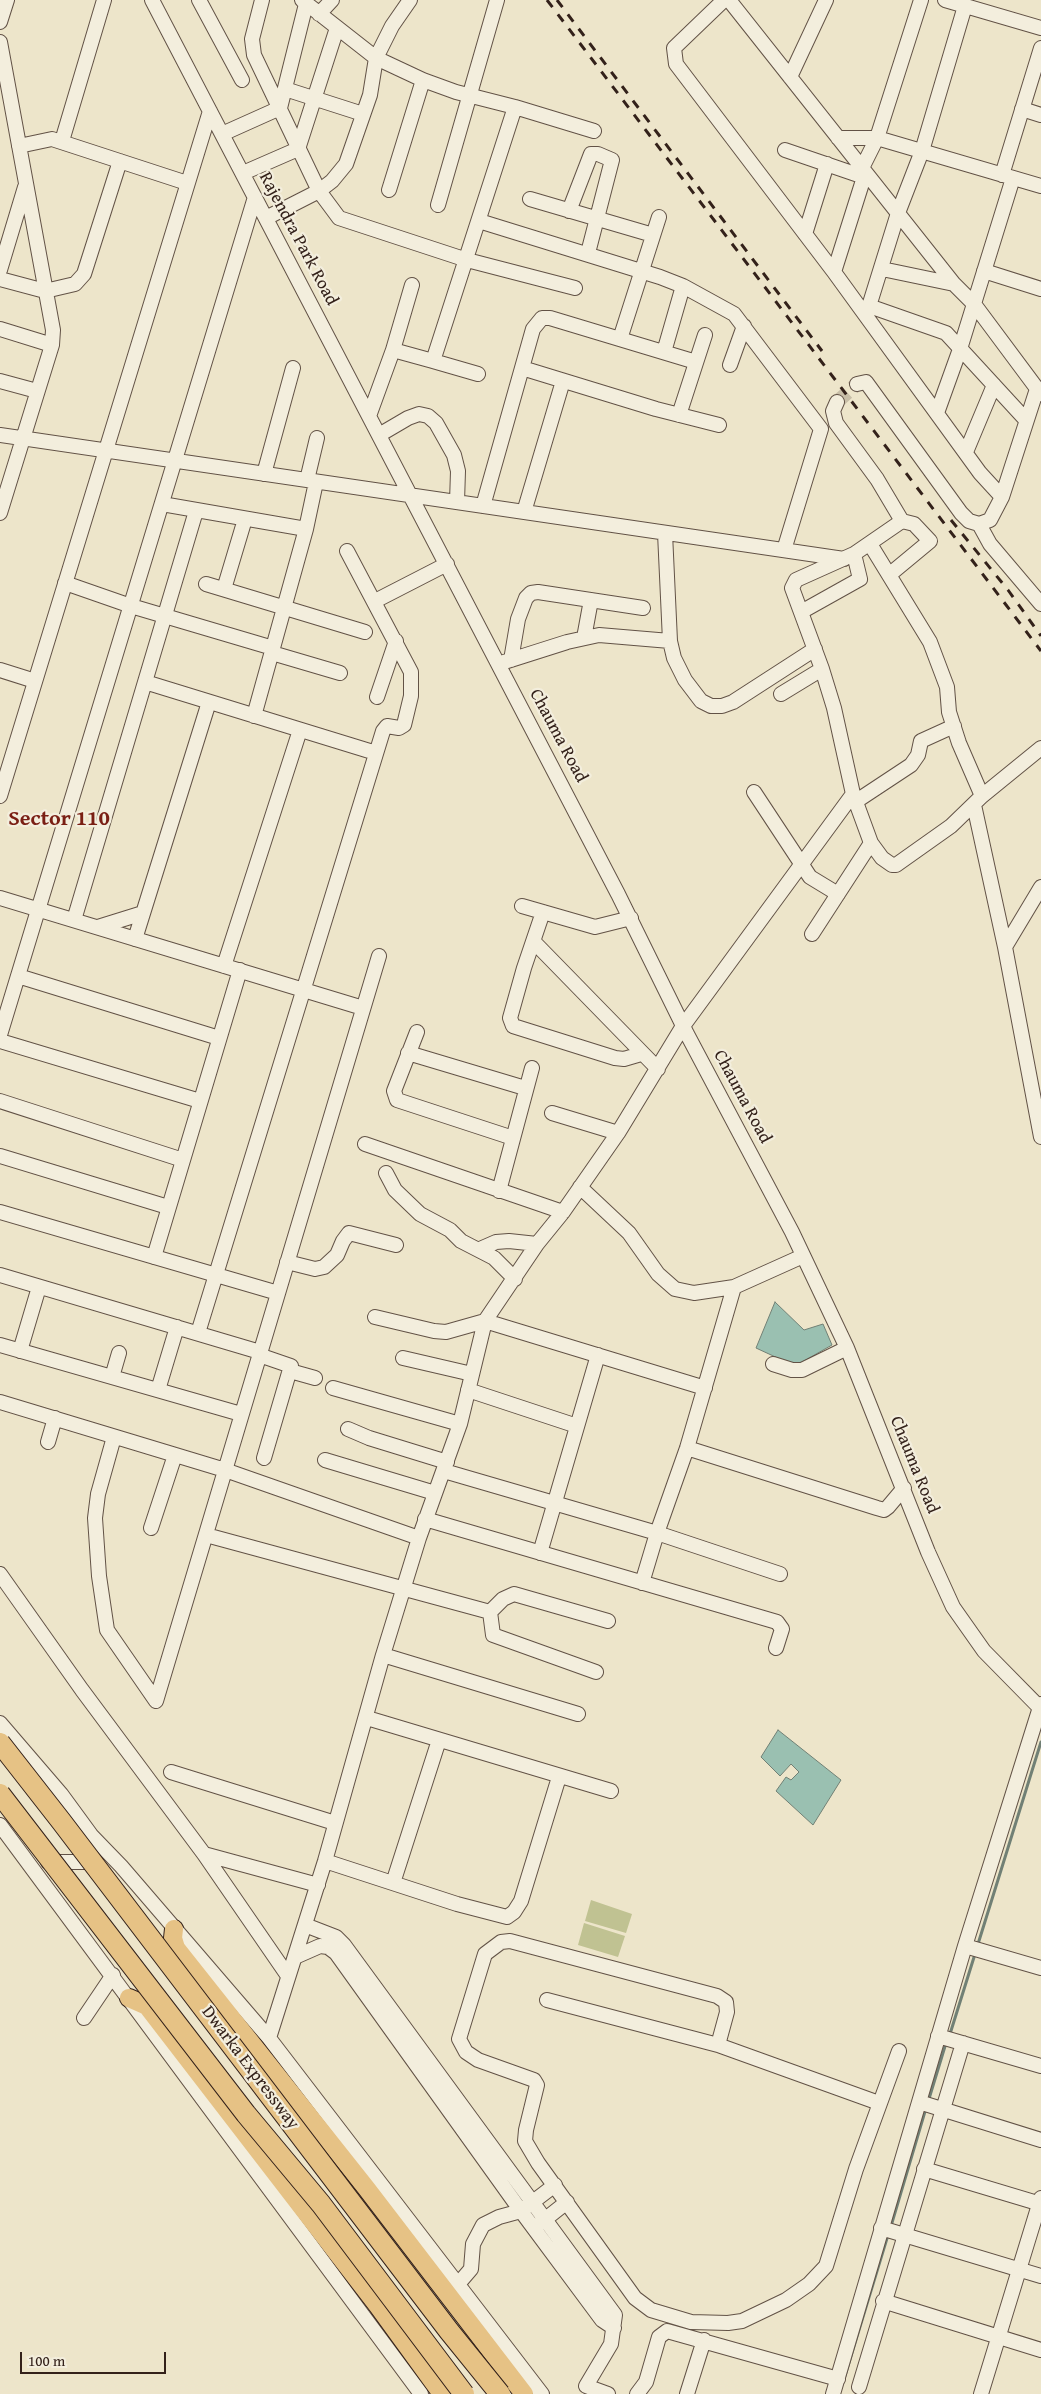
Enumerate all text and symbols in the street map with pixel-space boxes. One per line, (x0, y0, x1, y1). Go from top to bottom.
street label: Rajendra Park Road (254, 169, 342, 309)
street label: Chauma Road (524, 685, 592, 787)
district label: Sector 110 (8, 806, 110, 832)
street label: Chauma Road (708, 1046, 776, 1148)
street label: Chauma Road (885, 1413, 943, 1517)
street label: Dwarka Expressway (197, 2002, 303, 2134)
scale bar (22, 2342, 169, 2374)
text: 100 m (28, 2350, 65, 2371)

